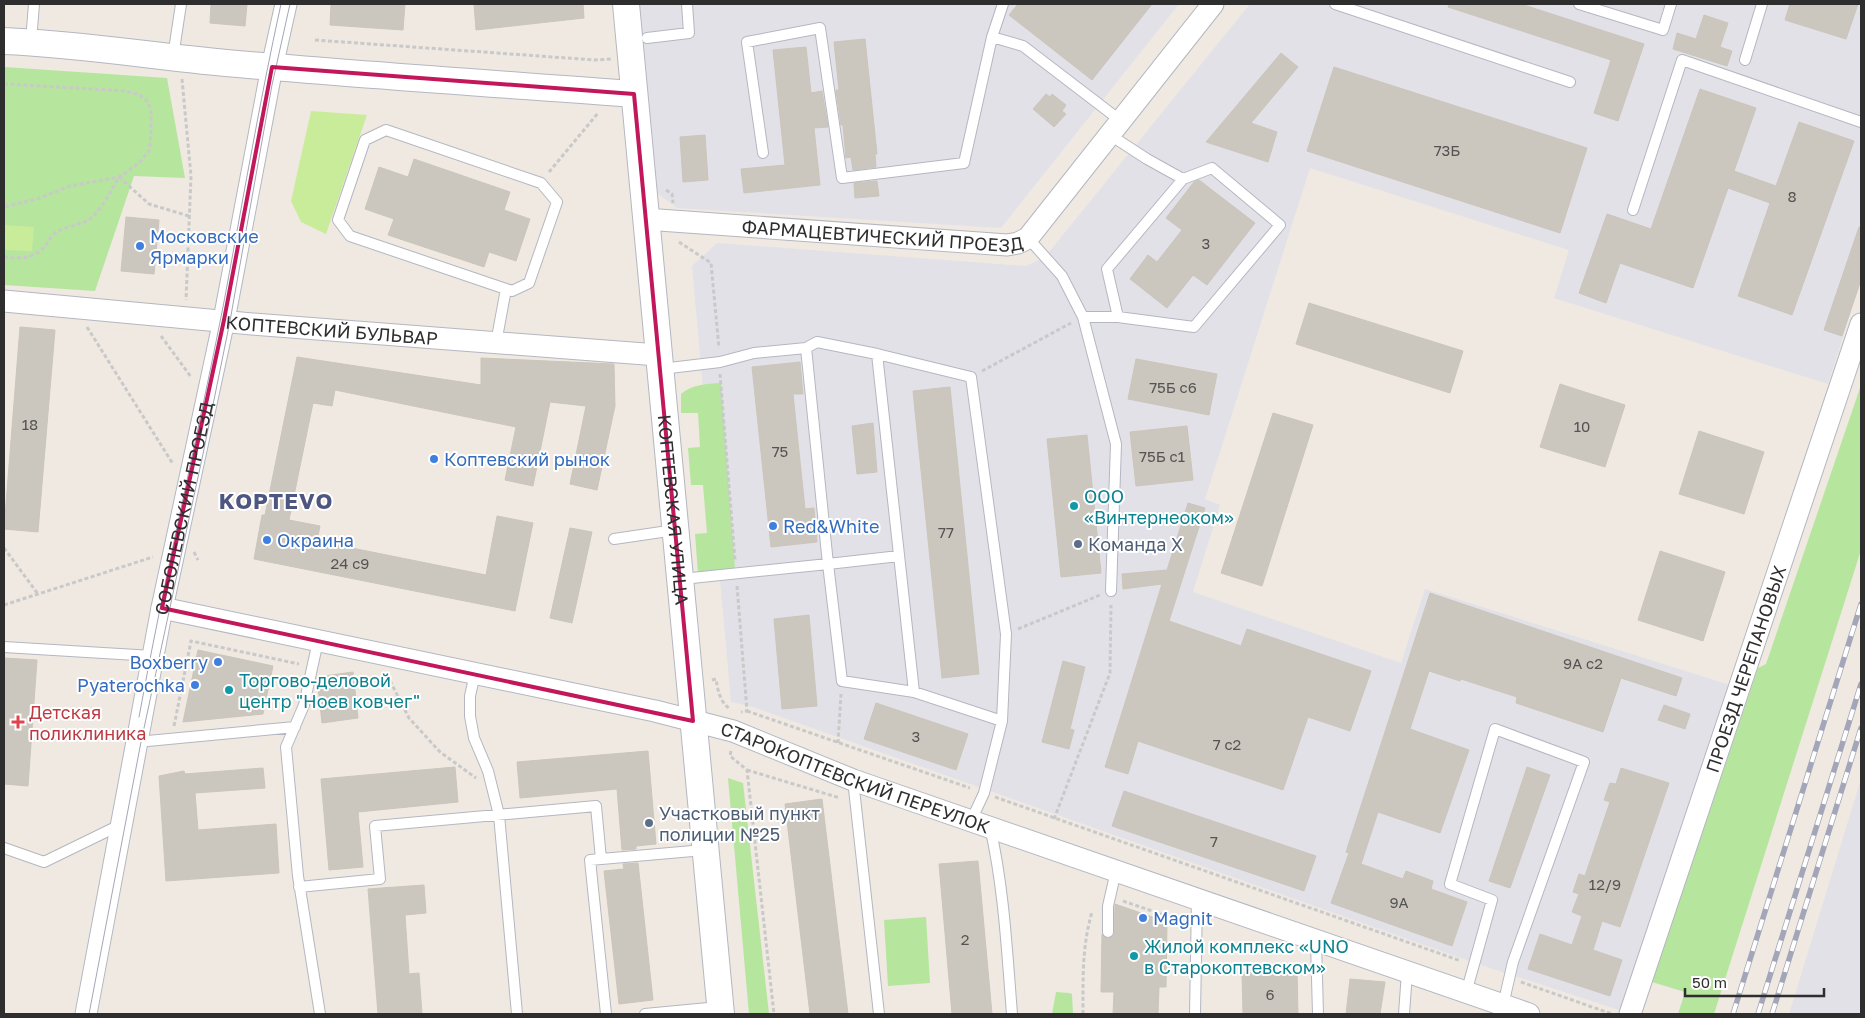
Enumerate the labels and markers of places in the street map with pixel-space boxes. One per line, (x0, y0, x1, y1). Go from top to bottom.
place label: Московские Ярмарки (150, 225, 259, 268)
marker: Московские Ярмарки (134, 240, 146, 252)
place label: Коптевский рынок (444, 448, 610, 470)
marker: Коптевский рынок (428, 453, 440, 465)
place label: ООО «Винтернеоком» (1084, 485, 1234, 528)
marker: ООО «Винтернеоком» (1068, 500, 1080, 512)
place label: Red&White (783, 515, 879, 537)
marker: Red&White (767, 520, 779, 532)
place label: Окраина (277, 529, 354, 551)
place label: Команда Х (1088, 533, 1183, 555)
marker: Окраина (261, 534, 273, 546)
marker: Команда Х (1072, 538, 1084, 550)
place label: Boxberry (129, 651, 208, 673)
marker: Boxberry (212, 656, 224, 668)
place label: Торгово-деловой центр "Ноев ковчег" (239, 669, 420, 712)
place label: Pyaterochka (77, 674, 185, 696)
marker: Pyaterochka (189, 679, 201, 691)
marker: Торгово-деловой центр "Ноев ковчег" (223, 684, 235, 696)
place label: Детская поликлиника (29, 701, 146, 744)
marker: Детская поликлиника (11, 715, 25, 729)
place label: Участковый пункт полиции №25 (659, 802, 820, 845)
marker: Участковый пункт полиции №25 (643, 817, 655, 829)
place label: Magnit (1153, 907, 1213, 929)
marker: Magnit (1137, 912, 1149, 924)
place label: Жилой комплекс «UNO в Старокоптевском» (1144, 935, 1349, 978)
marker: Жилой комплекс «UNO в Старокоптевском» (1128, 950, 1140, 962)

